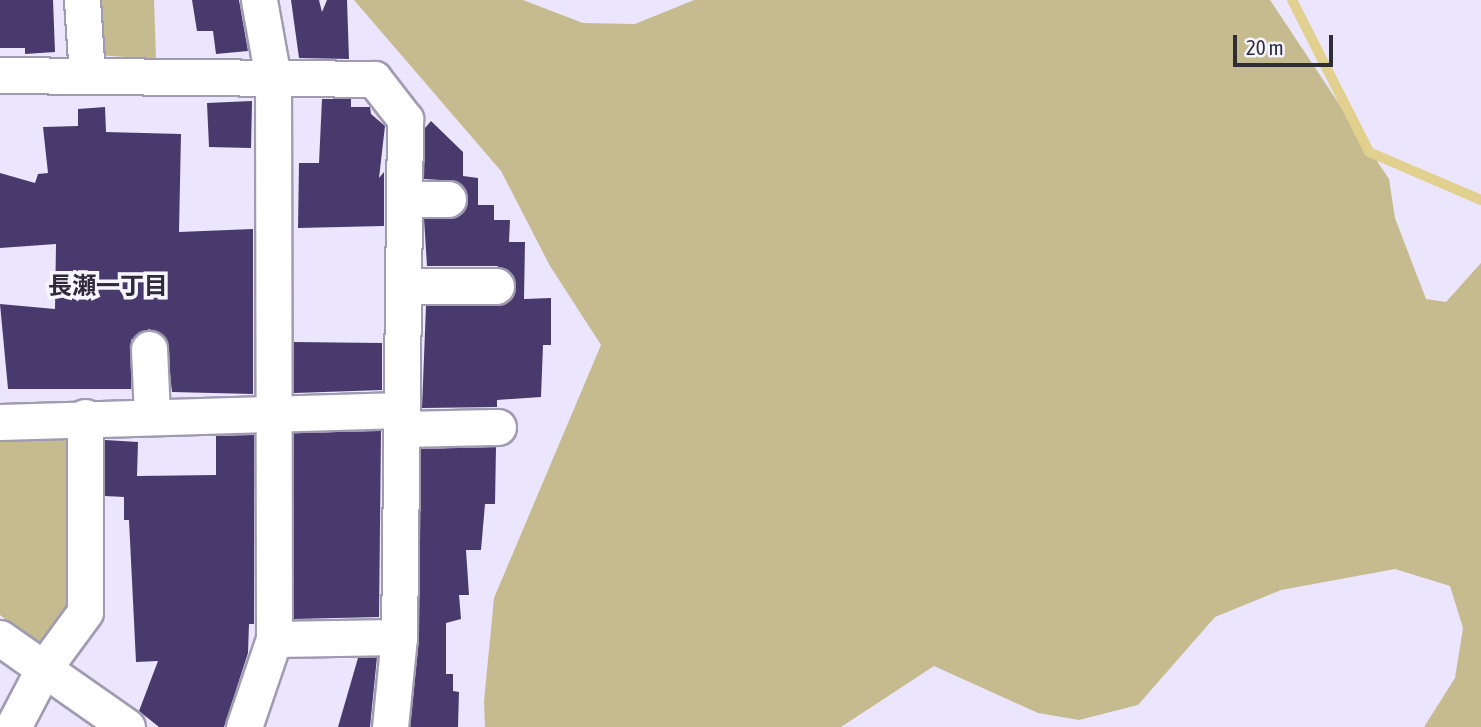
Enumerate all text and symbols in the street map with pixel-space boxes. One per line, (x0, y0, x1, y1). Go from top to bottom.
scale bar (1236, 21, 1336, 65)
text: 20 m (1246, 35, 1284, 59)
district label: 長瀬一丁目 (48, 272, 168, 300)

